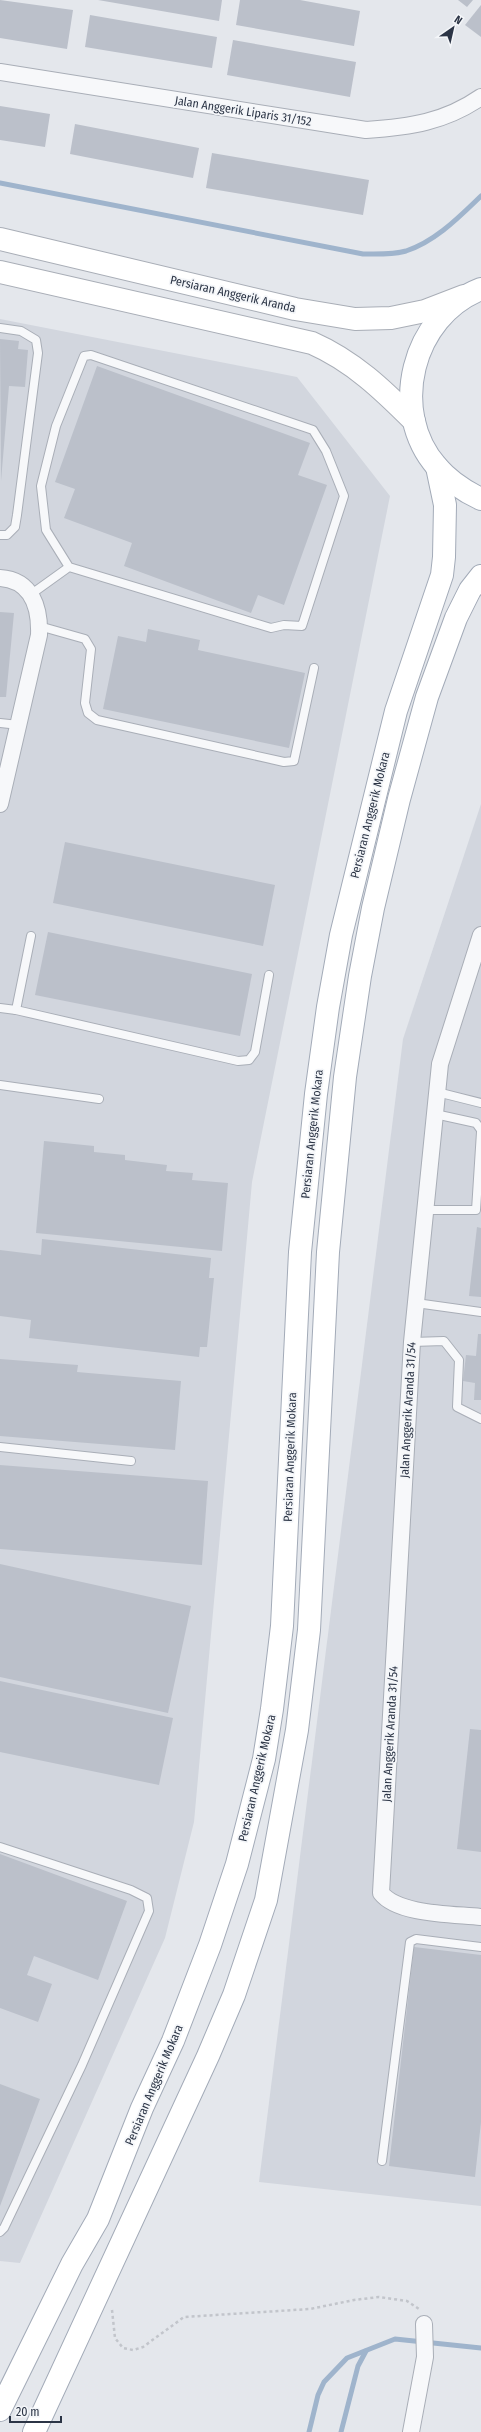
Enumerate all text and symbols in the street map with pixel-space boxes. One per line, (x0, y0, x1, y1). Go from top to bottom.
north arrow (433, 8, 473, 48)
text: N (452, 13, 465, 27)
street label: Jalan Anggerik Liparis 31/152 (174, 93, 312, 129)
street label: Persiaran Anggerik Aranda (169, 273, 297, 315)
street label: Persiaran Anggerik Mokara (348, 750, 393, 880)
street label: Persiaran Anggerik Mokara (298, 1069, 326, 1199)
street label: Jalan Anggerik Aranda 31/54 (397, 1341, 419, 1478)
street label: Persiaran Anggerik Mokara (281, 1392, 299, 1522)
street label: Jalan Anggerik Aranda 31/54 (379, 1665, 401, 1802)
street label: Persiaran Anggerik Mokara (236, 1713, 278, 1843)
street label: Persiaran Anggerik Mokara (122, 2022, 186, 2147)
scale bar (10, 2398, 61, 2424)
text: 20 m (16, 2405, 40, 2419)

